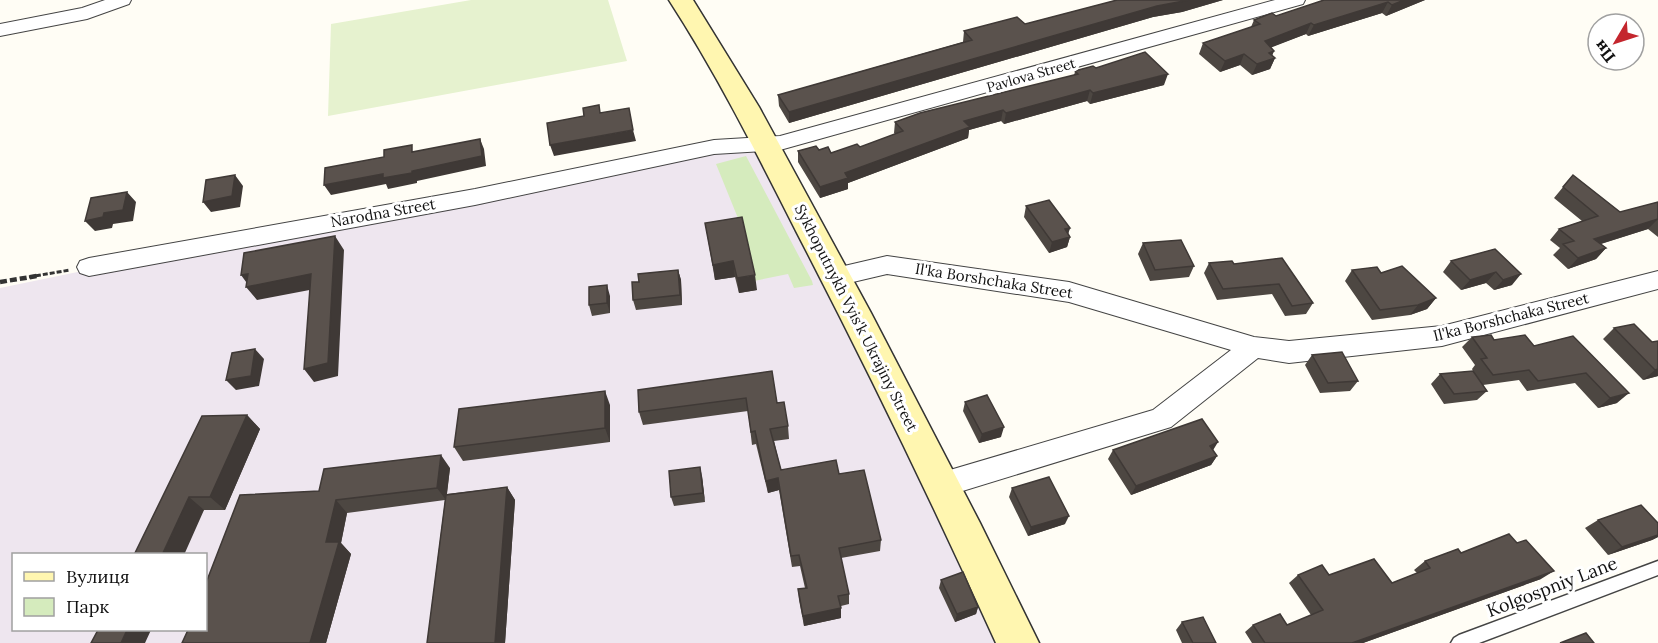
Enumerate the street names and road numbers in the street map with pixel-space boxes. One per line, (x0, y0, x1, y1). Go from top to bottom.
street label: Pavlova Street (984, 54, 1078, 96)
street label: Narodna Street (329, 194, 437, 231)
street label: Sykhoputnykh Vyis'k Ukrajiny Street (791, 201, 922, 435)
street label: Il'ka Borshchaka Street (914, 259, 1075, 302)
street label: Il'ka Borshchaka Street (1431, 288, 1591, 345)
street label: Kolgospniy Lane (1483, 551, 1621, 622)

